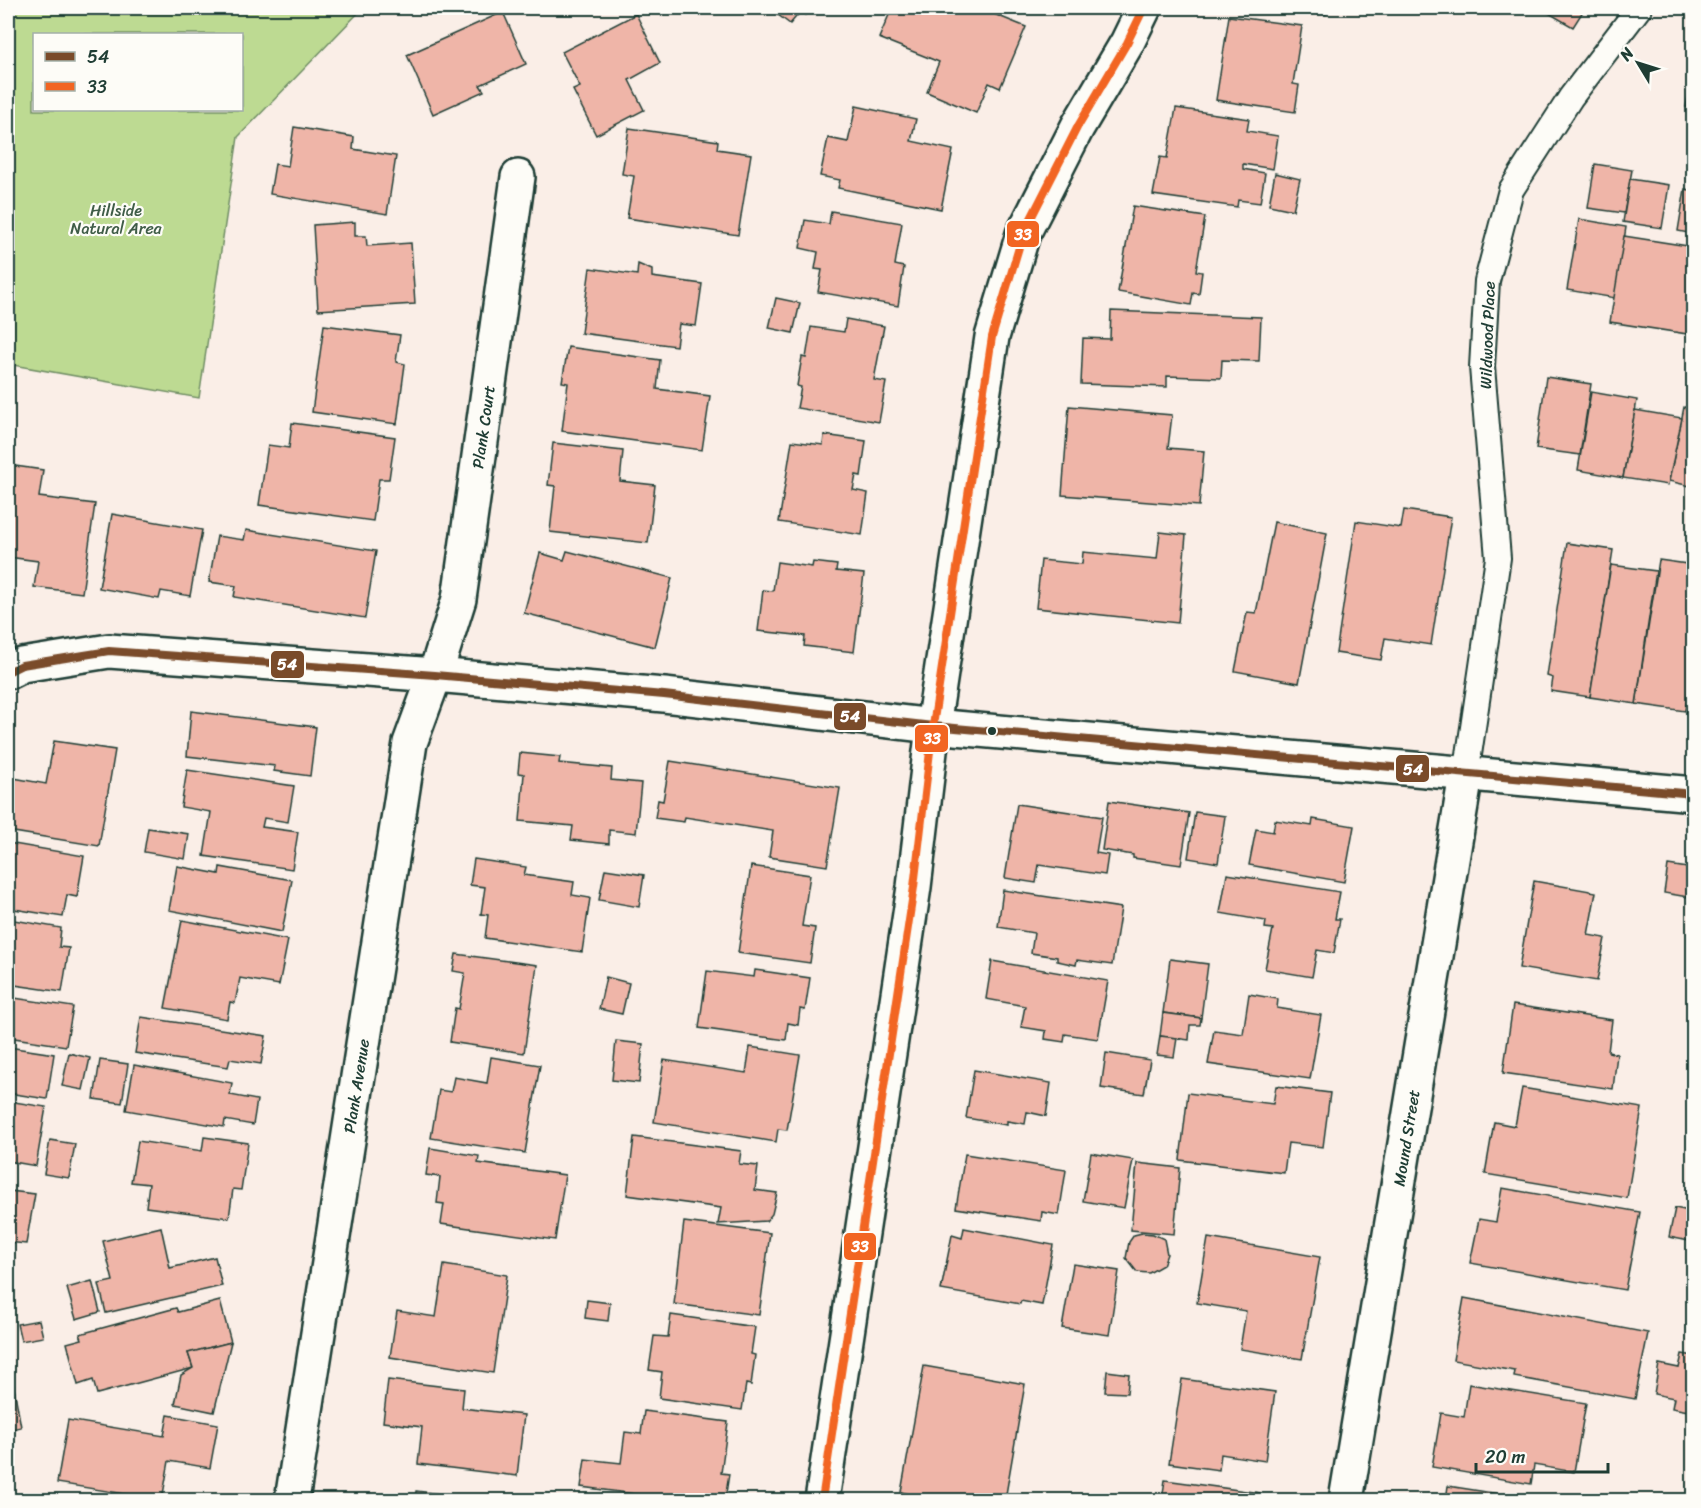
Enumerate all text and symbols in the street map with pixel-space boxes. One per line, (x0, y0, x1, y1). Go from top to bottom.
legend (33, 33, 243, 111)
north arrow (1608, 33, 1668, 93)
text: N (1611, 40, 1642, 68)
text: 54 (87, 41, 109, 73)
text: 33 (87, 71, 107, 103)
park label: Hillside Natural Area (70, 196, 163, 243)
line badge: 33 (1006, 220, 1040, 248)
text: 33 (1013, 220, 1032, 249)
street label: Wildwood Place (1471, 281, 1504, 389)
street label: Plank Court (463, 384, 504, 471)
line badge: 54 (270, 650, 305, 679)
text: 54 (277, 650, 297, 679)
line badge: 54 (833, 702, 867, 731)
text: 54 (840, 702, 860, 731)
line badge: 33 (914, 724, 949, 753)
text: 33 (922, 724, 941, 753)
unlabelled marker (986, 725, 998, 737)
line badge: 54 (1395, 754, 1430, 783)
text: 54 (1403, 755, 1423, 784)
street label: Plank Avenue (335, 1037, 378, 1135)
street label: Mound Street (1385, 1088, 1428, 1188)
line badge: 33 (843, 1232, 877, 1261)
text: 33 (850, 1232, 869, 1261)
scale bar (1476, 1436, 1608, 1474)
text: 20 m (1485, 1441, 1525, 1473)

